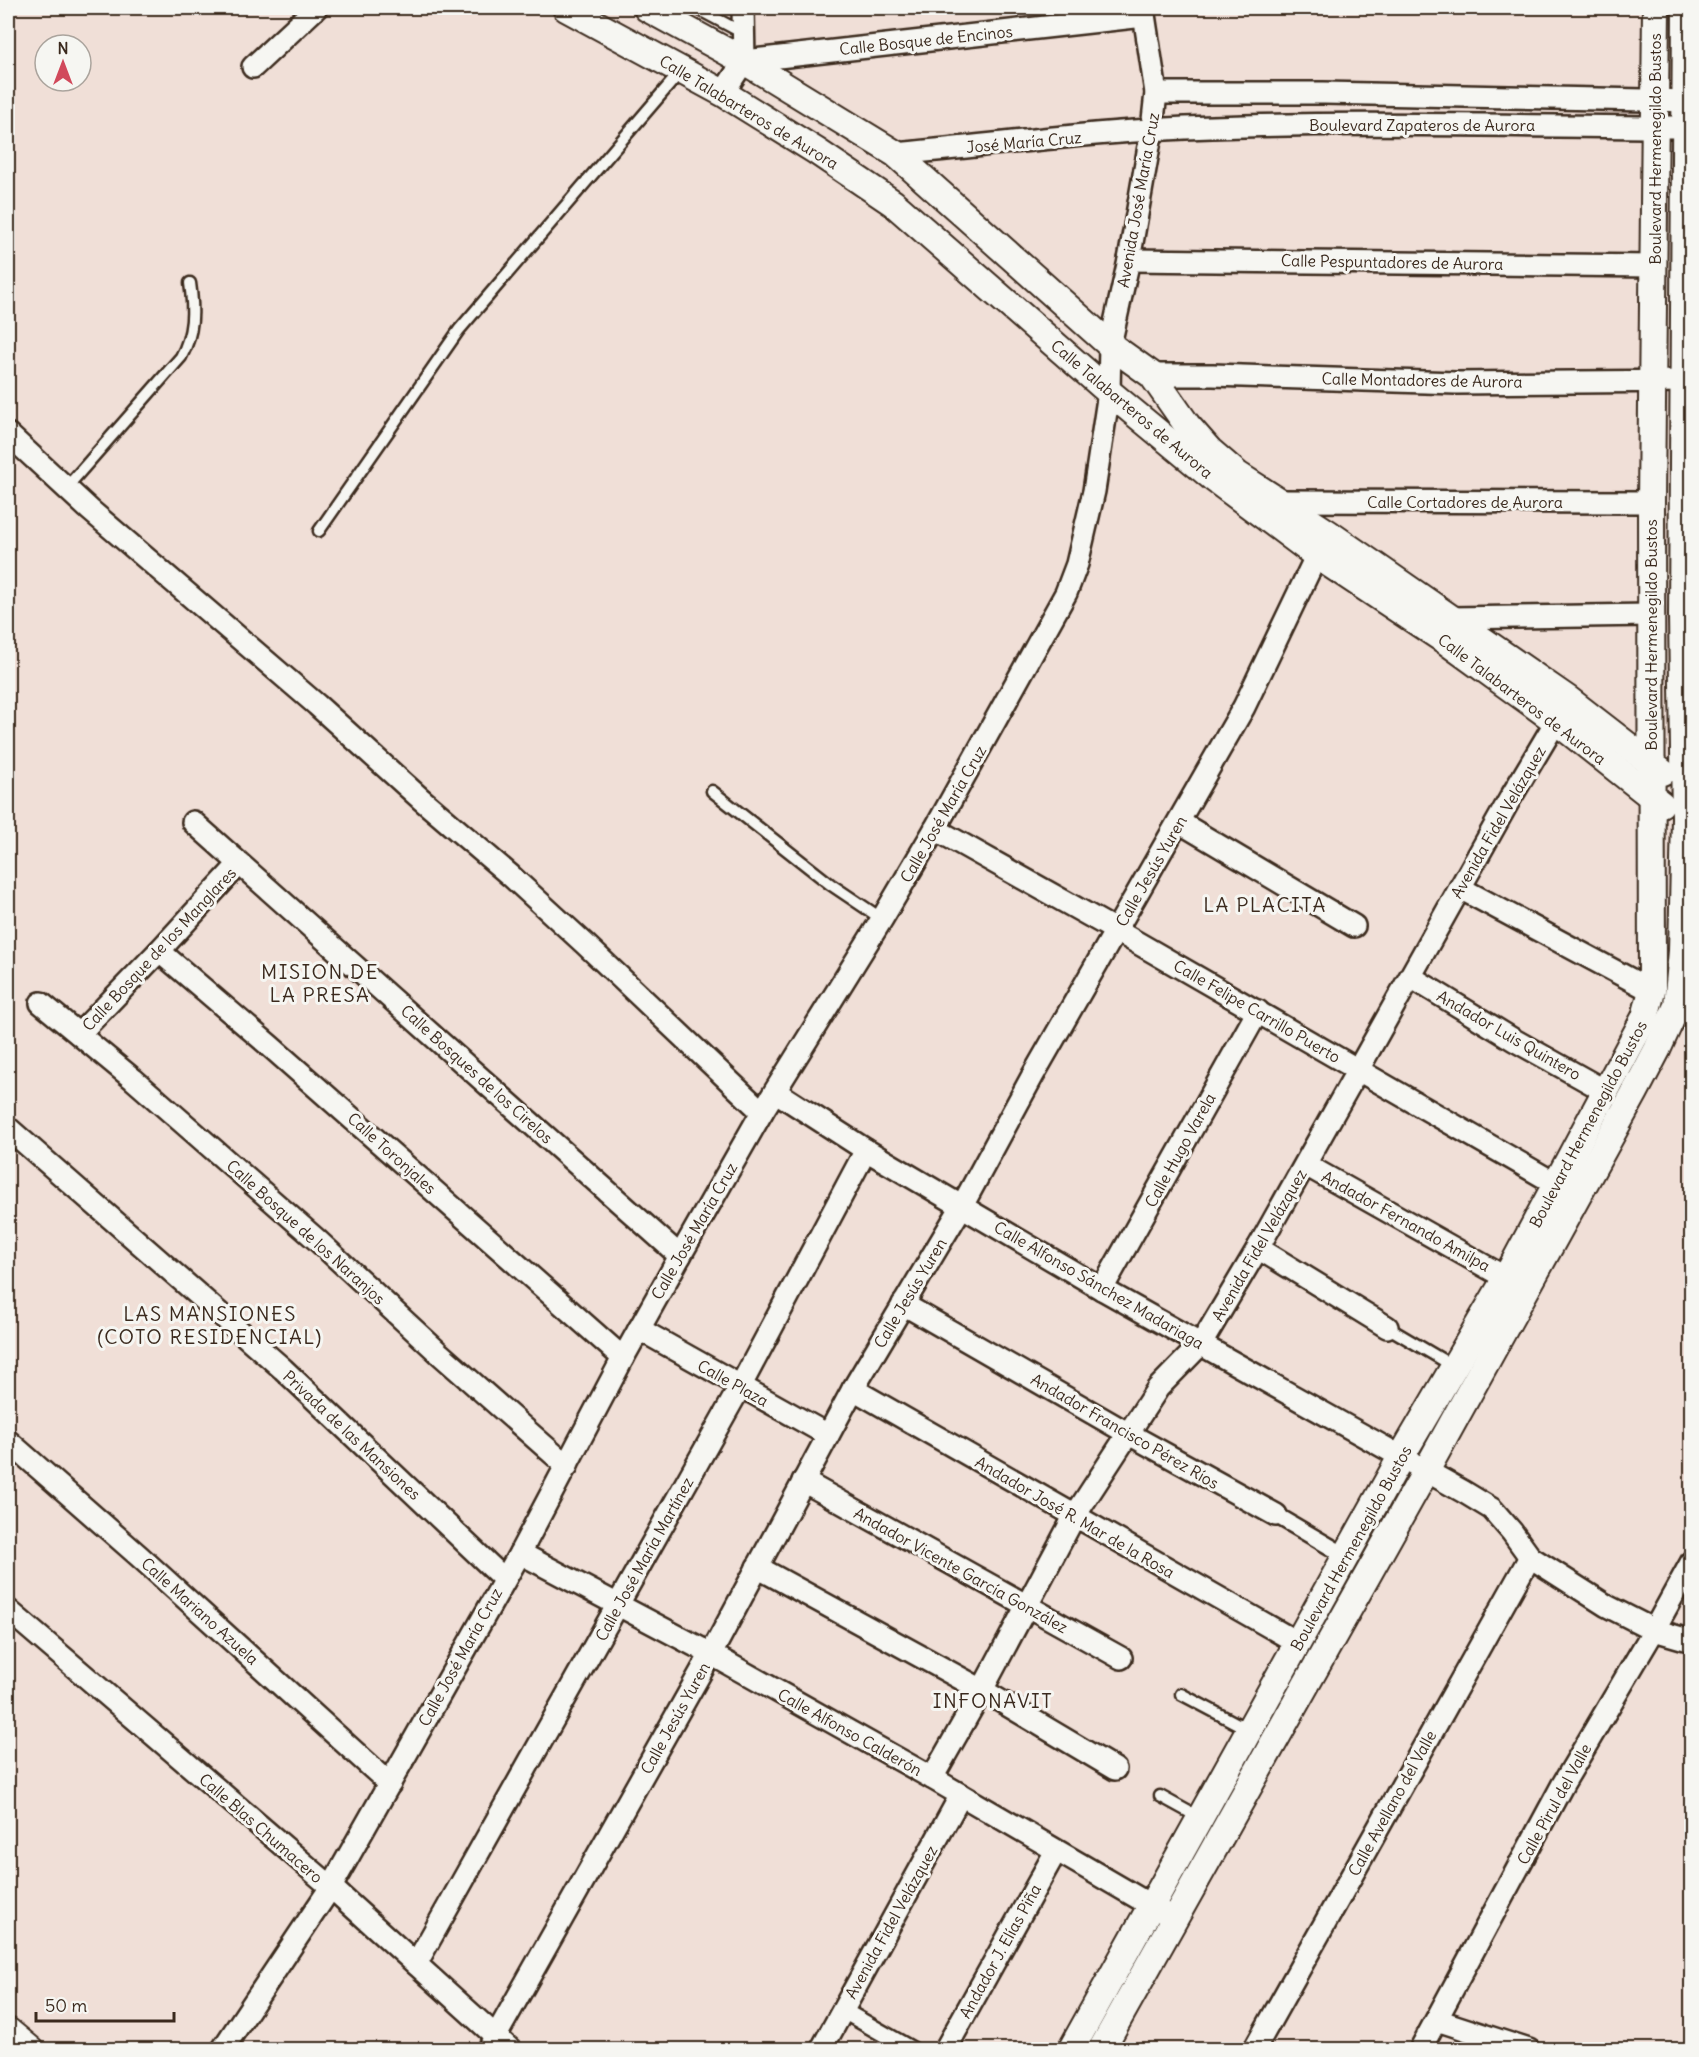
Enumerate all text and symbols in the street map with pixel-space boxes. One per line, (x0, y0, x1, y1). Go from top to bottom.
street label: Calle Bosque de Encinos (838, 21, 1014, 59)
north arrow (33, 33, 93, 93)
street label: Boulevard Hermenegildo Bustos (1645, 33, 1665, 265)
text: N (57, 38, 69, 58)
street label: Calle Talabarteros de Aurora (656, 51, 842, 173)
street label: Avenida José María Cruz (1113, 110, 1163, 289)
street label: Boulevard Zapateros de Aurora (1309, 115, 1535, 135)
street label: José María Cruz (965, 127, 1083, 157)
street label: Calle Pespuntadores de Aurora (1281, 250, 1503, 274)
street label: Calle Talabarteros de Aurora (1047, 335, 1217, 483)
street label: Calle Montadores de Aurora (1321, 368, 1523, 392)
street label: Calle Cortadores de Aurora (1367, 492, 1563, 512)
street label: Boulevard Hermenegildo Bustos (1641, 519, 1661, 751)
street label: Calle Talabarteros de Aurora (1434, 629, 1610, 769)
street label: Calle José María Cruz (896, 742, 991, 886)
street label: Avenida Fidel Velázquez (1446, 742, 1550, 902)
street label: Calle Jesús Yuren (1111, 812, 1191, 930)
street label: Calle Bosque de los Manglares (78, 863, 240, 1035)
district label: LA PLACITA (1203, 892, 1327, 917)
street label: Calle Felipe Carrillo Puerto (1170, 955, 1344, 1067)
district label: MISION DE LA PRESA (261, 959, 379, 1007)
street label: Andador Luis Quintero (1434, 986, 1584, 1084)
street label: Calle Bosques de los Cirelos (397, 1000, 557, 1148)
street label: Boulevard Hermenegildo Bustos (1525, 1017, 1651, 1231)
street label: Calle Hugo Varela (1140, 1089, 1220, 1211)
street label: Calle Toronjales (344, 1108, 440, 1198)
street label: Calle Bosque de los Naranjos (223, 1155, 389, 1309)
street label: Calle José María Cruz (647, 1159, 742, 1303)
street label: Avenida Fidel Velázquez (1207, 1165, 1311, 1325)
street label: Andador Fernando Amilpa (1318, 1166, 1494, 1276)
street label: Calle Alfonso Sánchez Madariaga (991, 1217, 1207, 1353)
street label: Calle Jesús Yuren (869, 1234, 951, 1352)
district label: LAS MANSIONES (COTO RESIDENCIAL) (97, 1301, 323, 1349)
street label: Calle Plaza (694, 1355, 772, 1411)
street label: Privada de las Mansiones (279, 1366, 425, 1504)
street label: Andador Francisco Pérez Ríos (1028, 1369, 1222, 1493)
street label: Boulevard Hermenegildo Bustos (1286, 1442, 1416, 1654)
street label: Andador José R. Mar de la Rosa (972, 1452, 1178, 1582)
street label: Calle José María Martínez (591, 1473, 698, 1644)
street label: Andador Vicente García González (850, 1503, 1072, 1637)
street label: Calle Mariano Azuela (137, 1553, 263, 1669)
street label: Calle José María Cruz (414, 1584, 506, 1730)
street label: Calle Jesús Yuren (636, 1659, 714, 1777)
street label: Calle Alfonso Calderón (774, 1684, 926, 1780)
district label: INFONAVIT (933, 1688, 1053, 1713)
street label: Calle Avellano del Valle (1344, 1727, 1440, 1879)
street label: Calle Pirul del Valle (1512, 1740, 1596, 1868)
street label: Calle Blas Chumacero (195, 1769, 327, 1887)
street label: Avenida Fidel Velázquez (840, 1841, 942, 2002)
street label: Andador J. Elías Piña (955, 1880, 1045, 2022)
scale bar (36, 1985, 174, 2023)
text: 50 m (45, 1994, 87, 2017)

